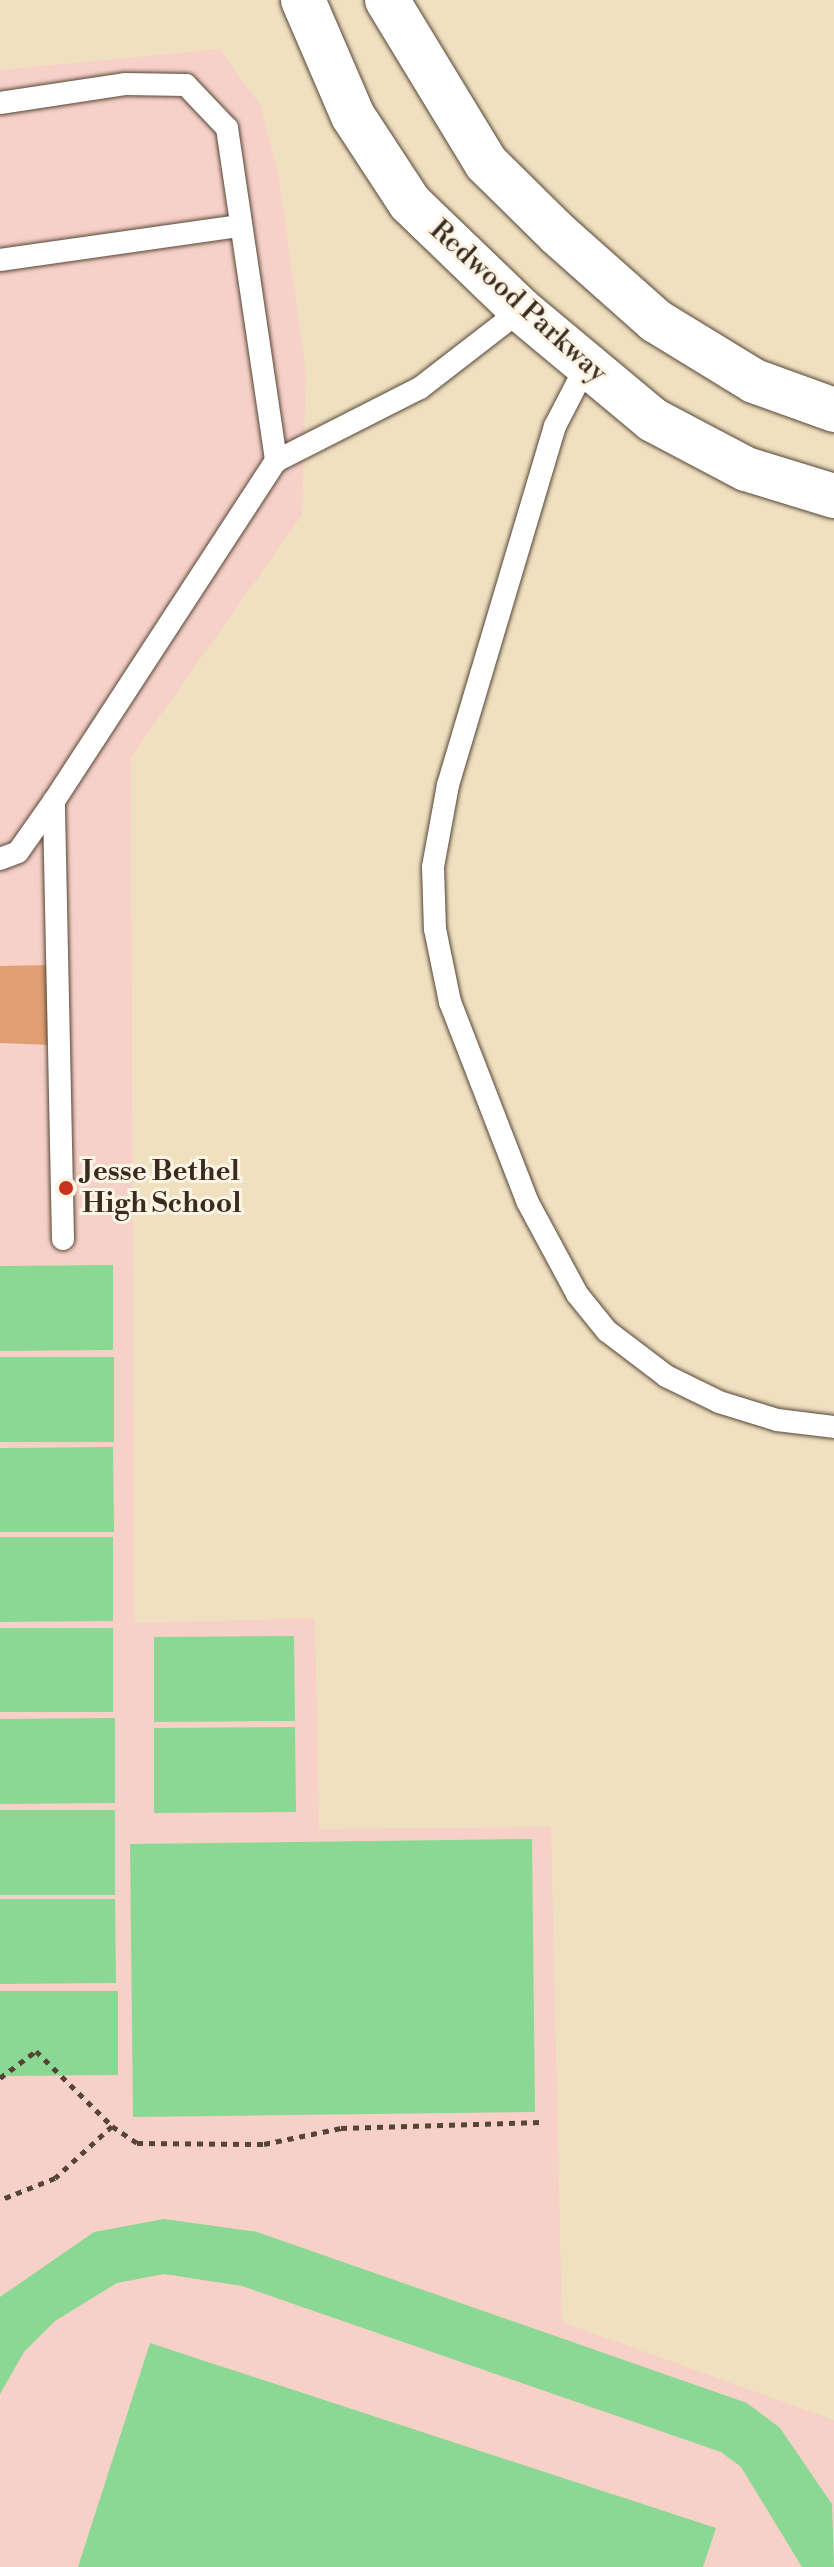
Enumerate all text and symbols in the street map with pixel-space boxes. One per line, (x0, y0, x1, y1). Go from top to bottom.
street label: Redwood Parkway (422, 214, 614, 390)
place label: Jesse Bethel High School (82, 1155, 241, 1221)
marker: Jesse Bethel High School (57, 1179, 75, 1197)

